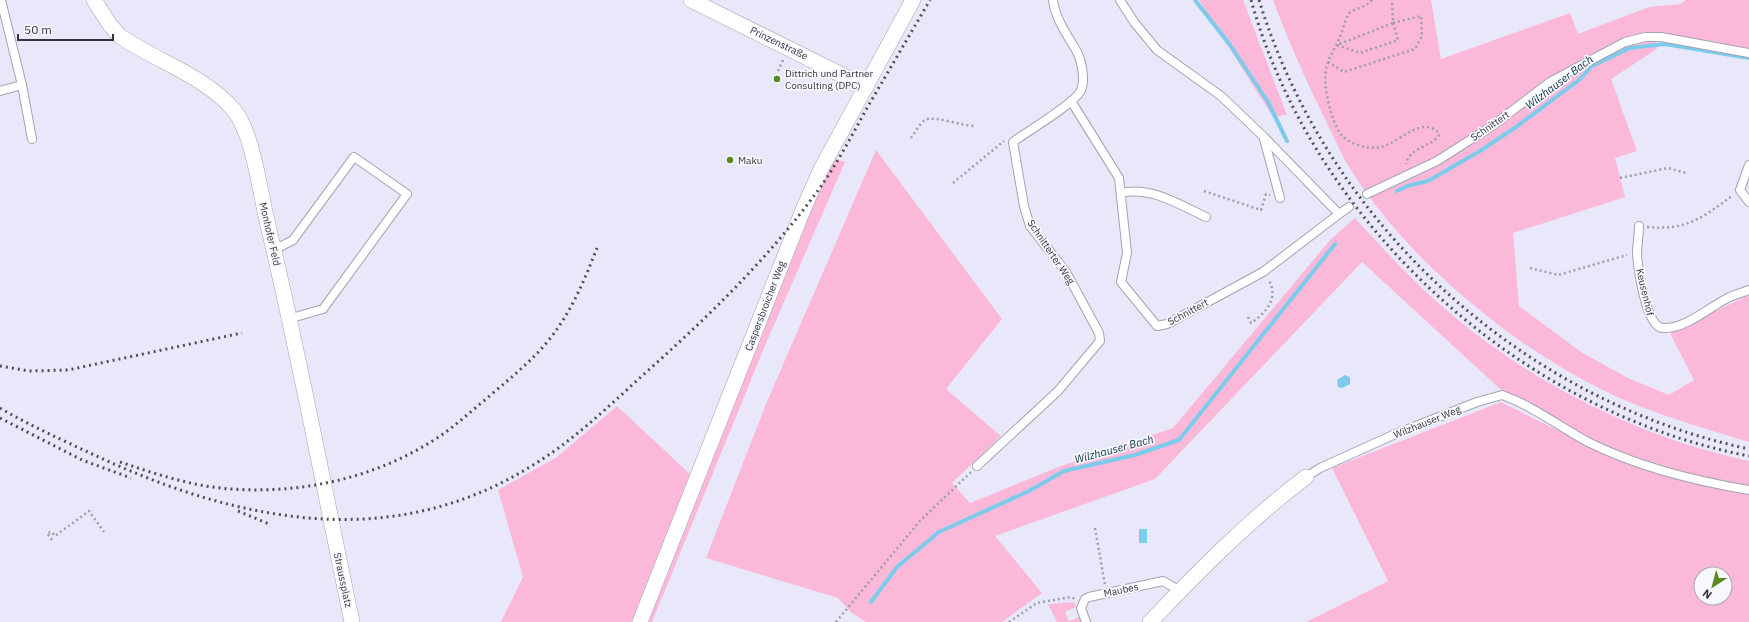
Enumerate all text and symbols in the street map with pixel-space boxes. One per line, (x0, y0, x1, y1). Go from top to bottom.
scale bar (18, 16, 113, 42)
text: 50 m (24, 22, 52, 37)
street label: Prinzenstraße (748, 23, 810, 63)
water label: Wilzhauser Bach (1522, 52, 1596, 112)
place label: Dittrich und Partner Consulting (DPC) (785, 67, 874, 92)
marker: Dittrich und Partner Consulting (DPC) (772, 74, 782, 84)
street label: Schnittert (1468, 108, 1512, 144)
place label: Maku (738, 154, 762, 167)
marker: Maku (725, 155, 735, 165)
street label: Monhofer Feld (256, 201, 284, 267)
street label: Schnitterter Weg (1025, 217, 1078, 287)
street label: Caspersbroicher Weg (742, 258, 788, 353)
street label: Keusenhof (1633, 267, 1657, 317)
street label: Schnittert (1165, 296, 1211, 328)
street label: Wilzhauser Weg (1391, 402, 1463, 441)
water label: Wilzhauser Bach (1073, 432, 1155, 466)
street label: Straussplatz (331, 551, 355, 609)
north arrow (1693, 566, 1733, 606)
street label: Maubes (1102, 580, 1140, 600)
text: N (1700, 586, 1714, 602)

